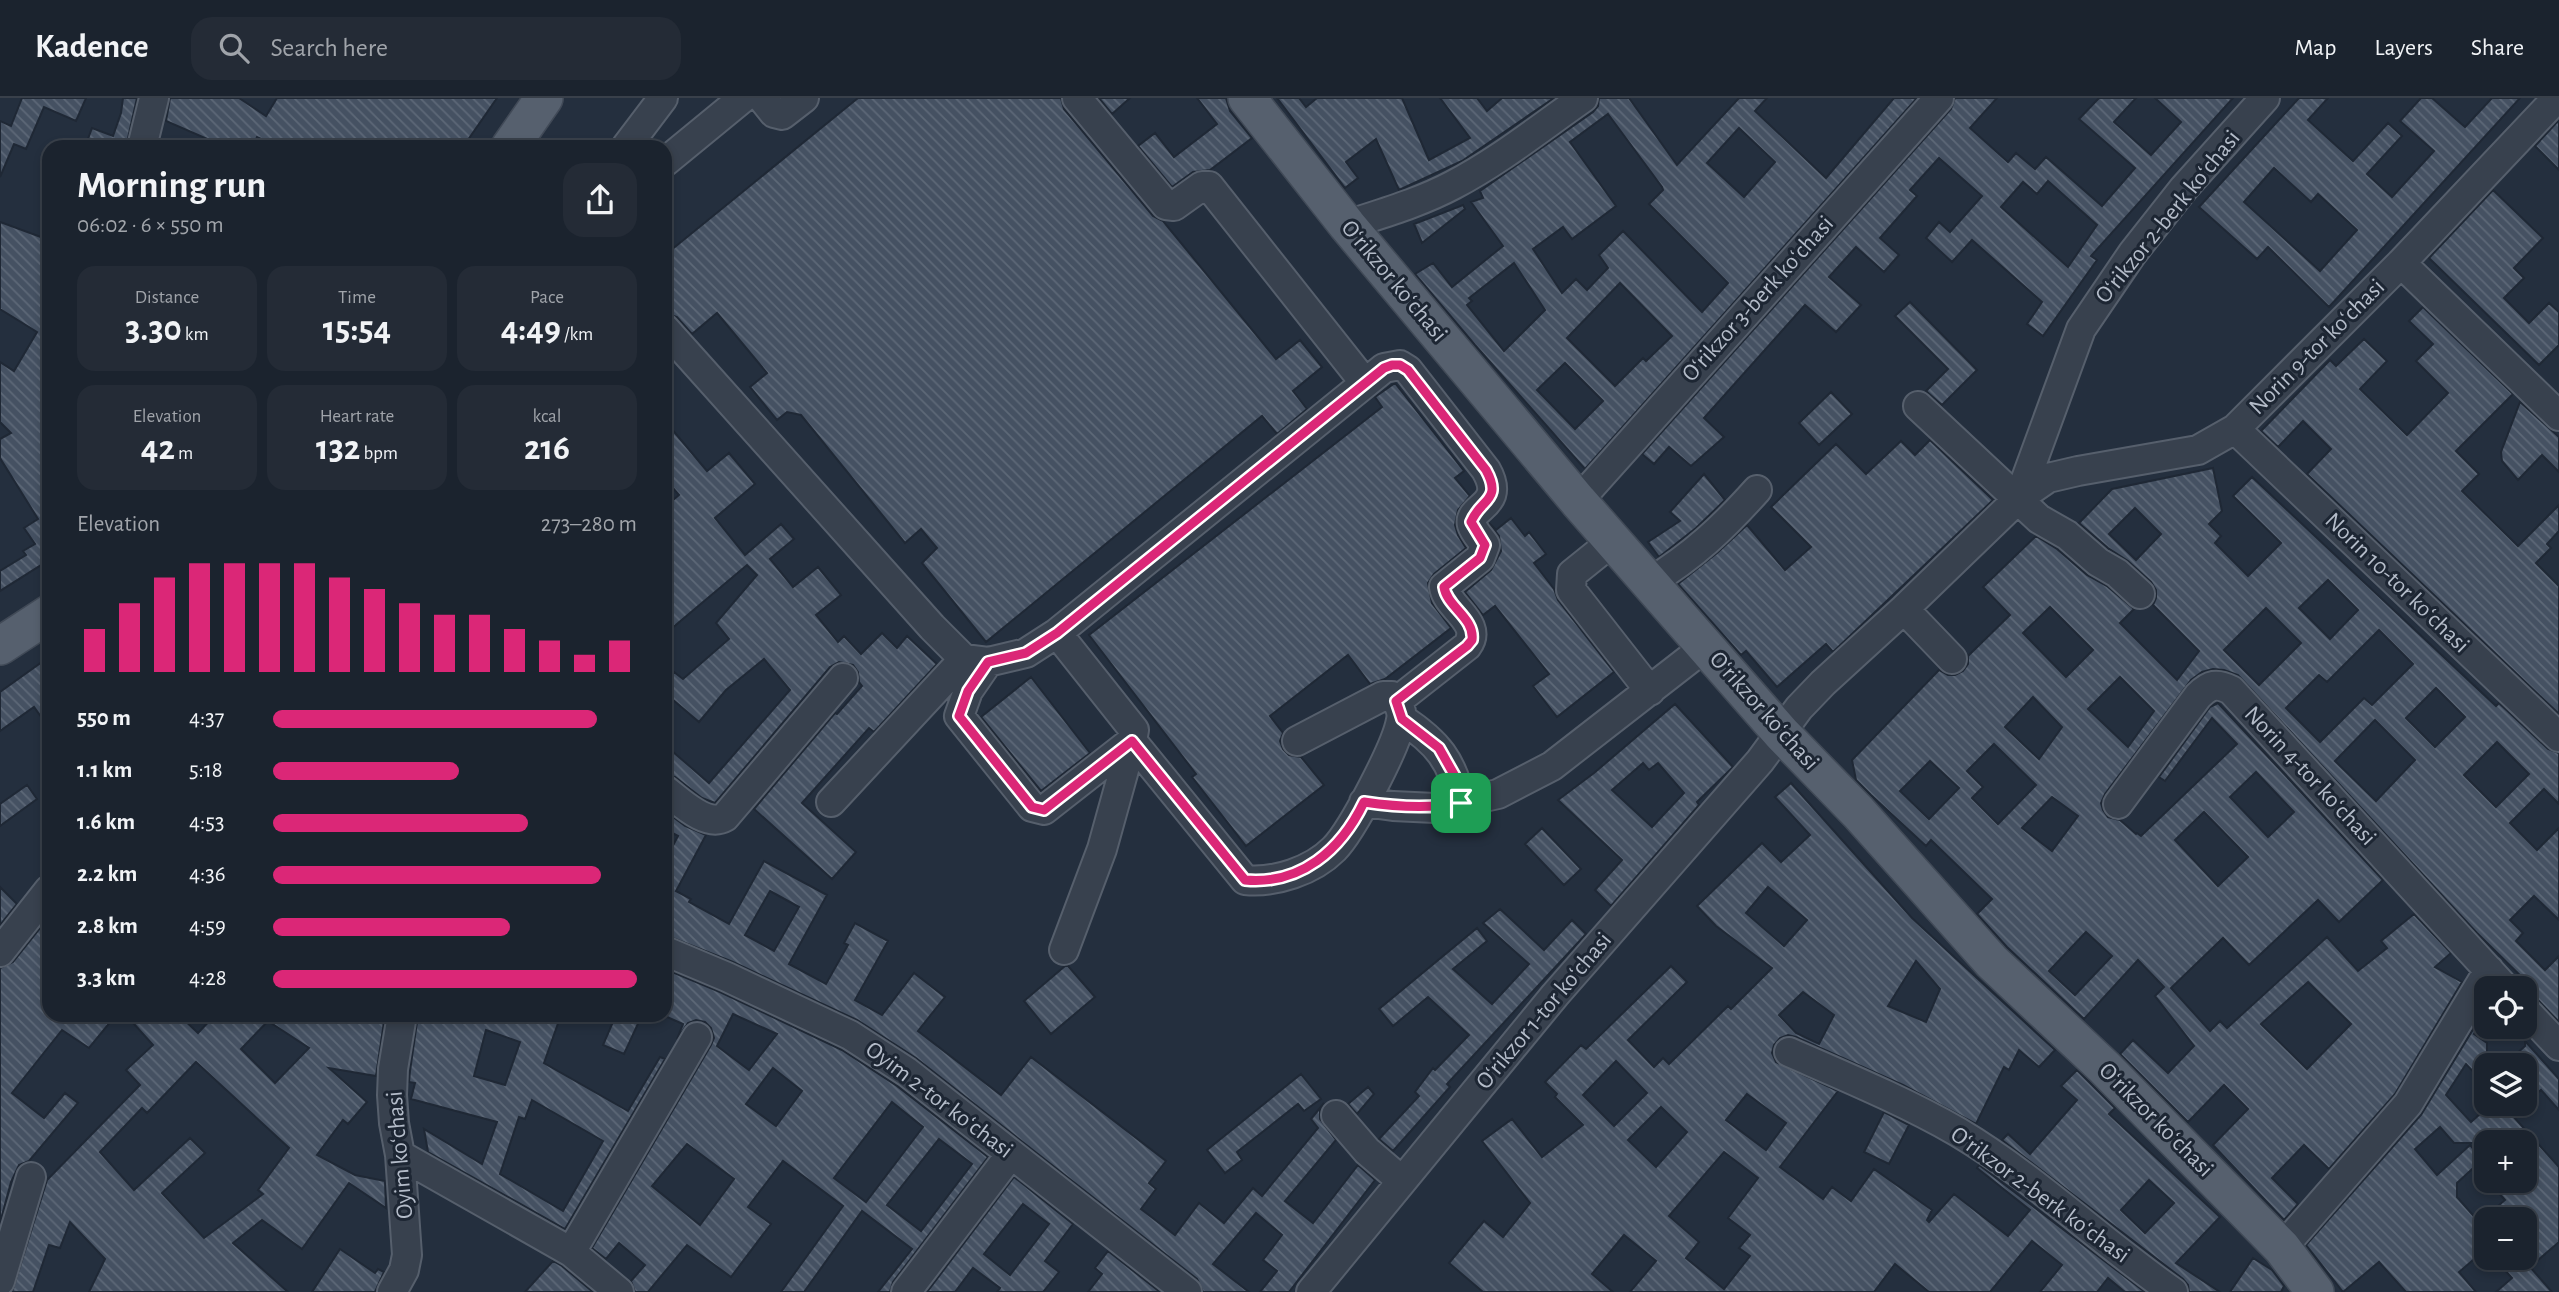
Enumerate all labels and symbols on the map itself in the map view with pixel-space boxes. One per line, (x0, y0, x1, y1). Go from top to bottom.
street label: Oʻrikzor 2-berk koʻchasi (2091, 126, 2245, 308)
street label: Oʻrikzor 3-berk koʻchasi (1678, 212, 1838, 386)
street label: Oʻrikzor koʻchasi (1336, 216, 1452, 346)
street label: Norin 9-tor koʻchasi (2245, 275, 2389, 419)
street label: Norin 10-tor koʻchasi (2320, 508, 2474, 658)
street label: Oʻrikzor koʻchasi (1705, 647, 1823, 775)
street label: Norin 4-tor koʻchasi (2240, 702, 2380, 850)
pin (1431, 773, 1491, 833)
street label: Oʻrikzor 1-tor koʻchasi (1472, 928, 1616, 1094)
street label: Oyim 2-tor koʻchasi (861, 1037, 1017, 1163)
street label: Oʻrikzor koʻchasi (2094, 1058, 2218, 1182)
street label: Oyim koʻchasi (382, 1090, 418, 1220)
street label: Oʻrikzor 2-berk koʻchasi (1946, 1122, 2134, 1268)

